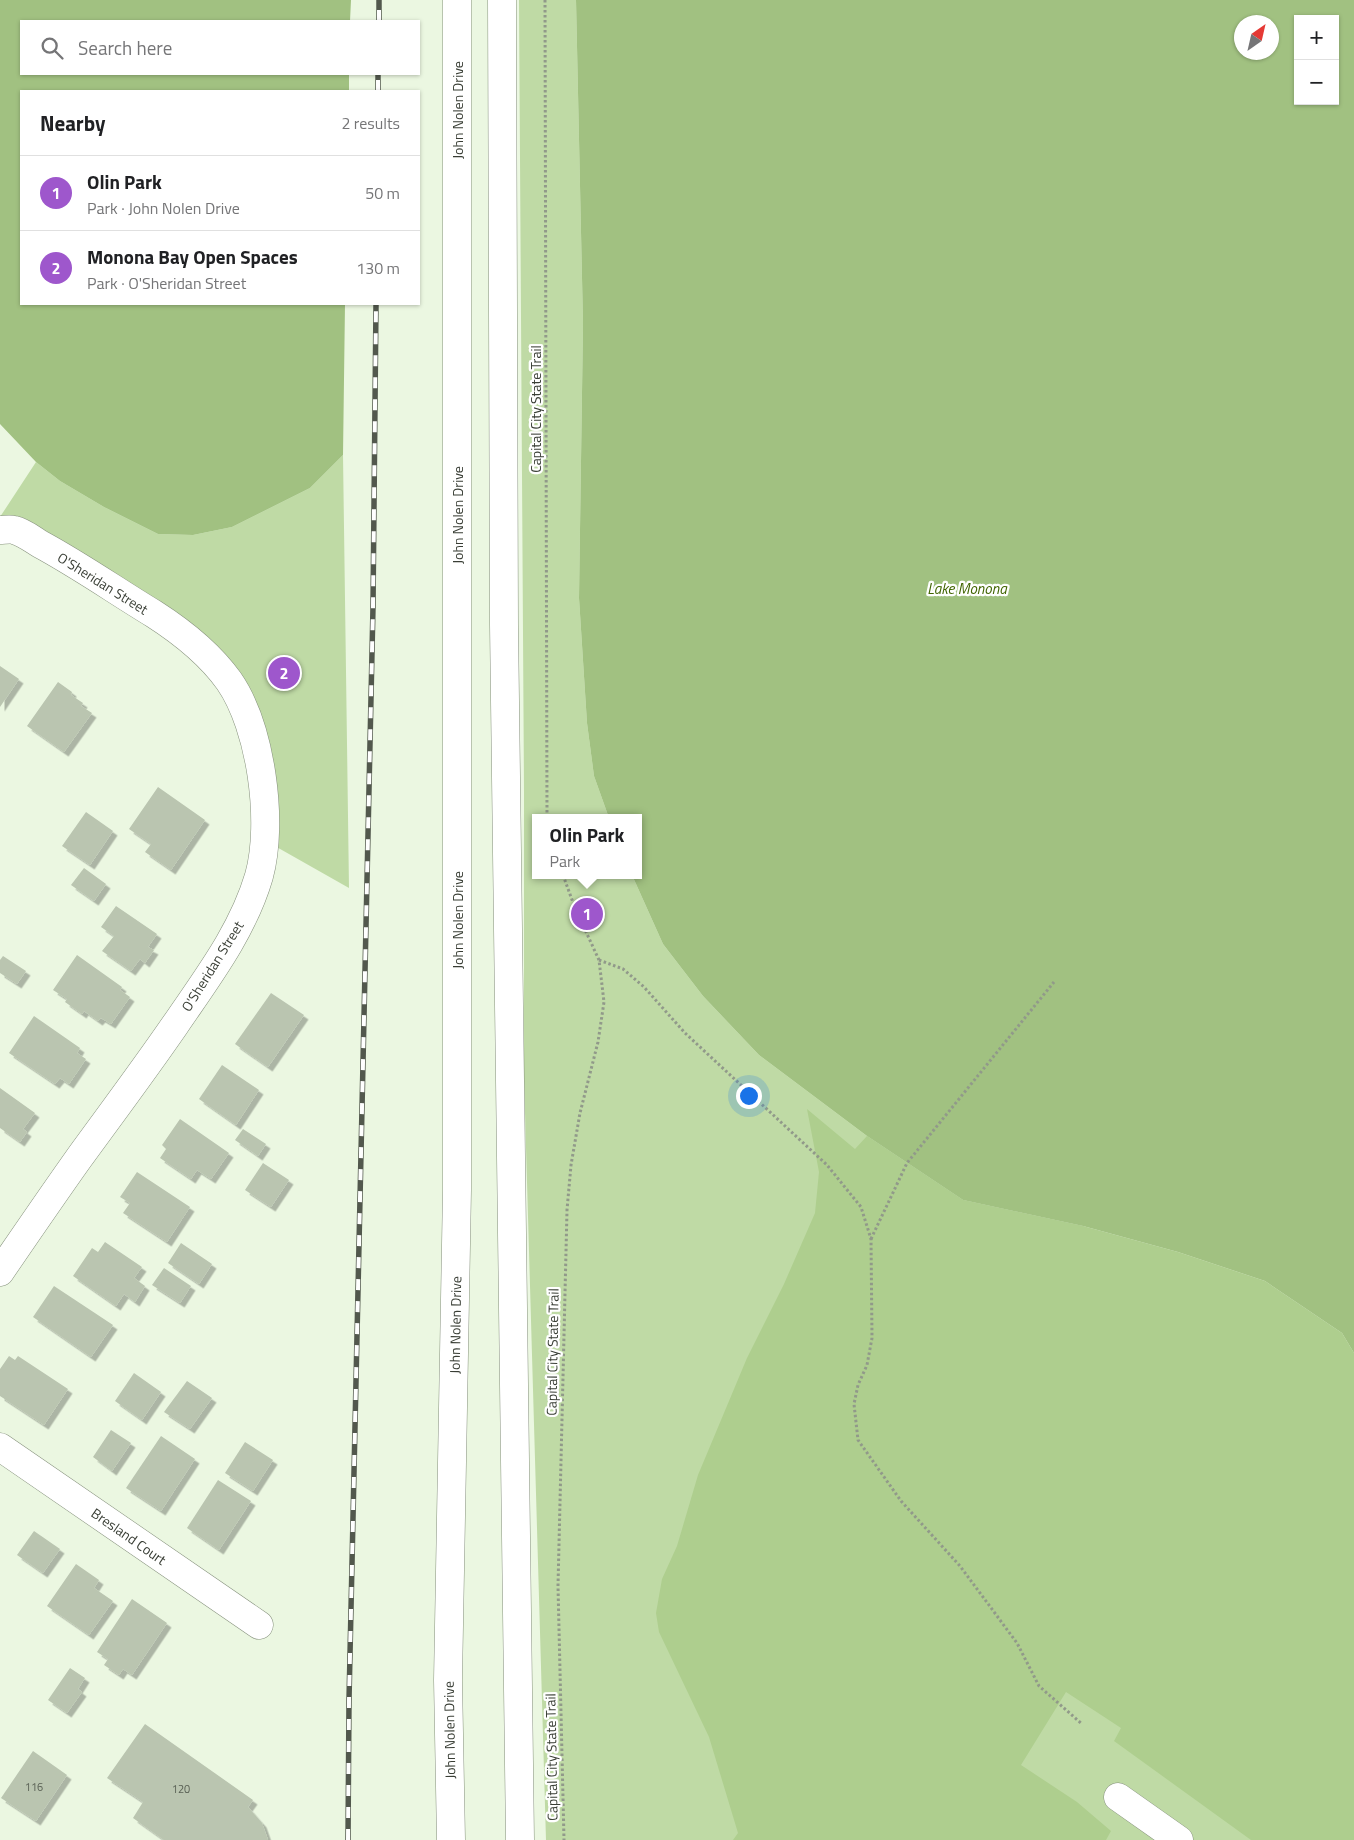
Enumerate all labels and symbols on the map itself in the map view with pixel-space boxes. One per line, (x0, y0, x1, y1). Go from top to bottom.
north arrow (1234, 15, 1279, 60)
street label: John Nolen Drive (447, 61, 468, 159)
street label: Capital City State Trail (525, 345, 546, 473)
street label: John Nolen Drive (447, 466, 468, 564)
street label: O'Sheridan Street (54, 547, 152, 619)
water label: Lake Monona (927, 577, 1008, 600)
pin: 2 (268, 654, 300, 692)
street label: John Nolen Drive (447, 871, 468, 969)
pin: 1 (571, 895, 603, 933)
street label: O'Sheridan Street (176, 917, 248, 1015)
your location (736, 1083, 762, 1109)
street label: John Nolen Drive (444, 1276, 466, 1374)
street label: Capital City State Trail (540, 1288, 564, 1416)
street label: Bresland Court (87, 1502, 171, 1570)
street label: John Nolen Drive (438, 1681, 460, 1779)
street label: Capital City State Trail (539, 1693, 563, 1821)
house number: 116 (25, 1779, 43, 1795)
house number: 120 (172, 1781, 190, 1797)

